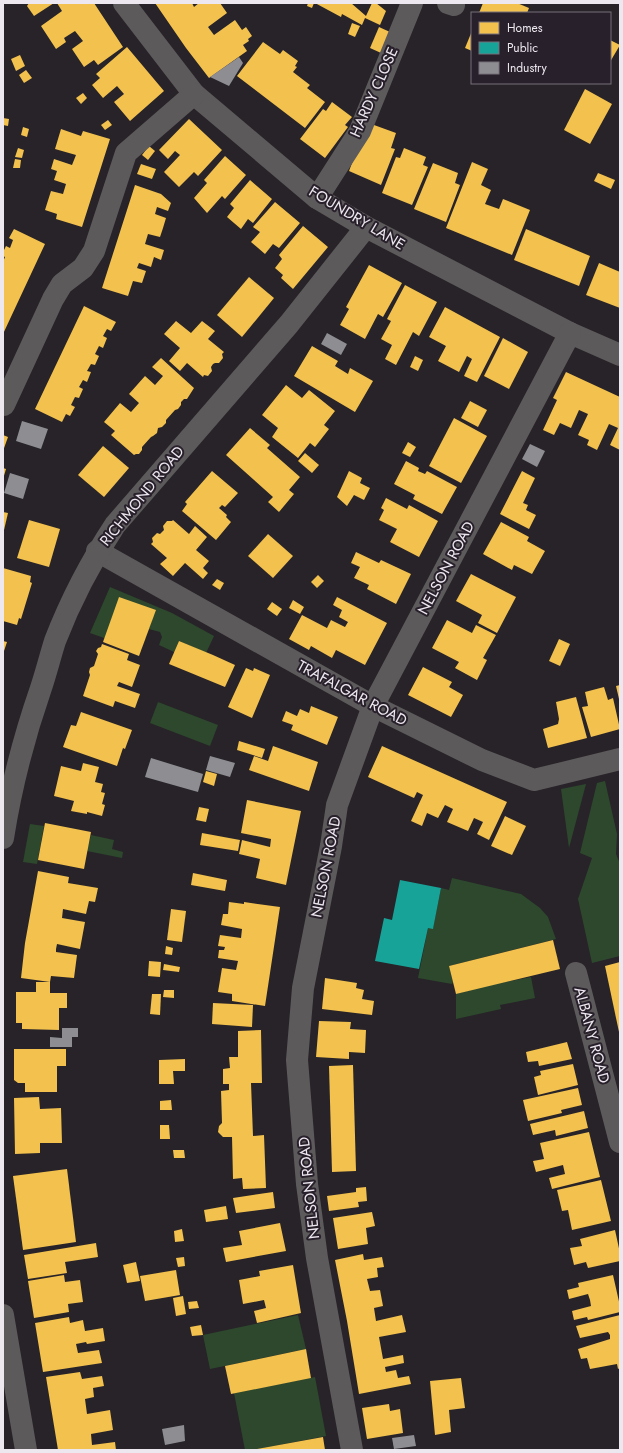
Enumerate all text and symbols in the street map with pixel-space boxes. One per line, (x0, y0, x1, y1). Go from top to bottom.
legend (471, 12, 611, 84)
text: Homes (507, 19, 543, 37)
text: Public (507, 39, 538, 57)
street label: HARDY CLOSE (344, 43, 404, 141)
text: Industry (507, 59, 548, 77)
street label: FOUNDRY LANE (305, 181, 409, 255)
street label: RICHMOND ROAD (95, 441, 189, 551)
street label: NELSON ROAD (412, 517, 480, 619)
street label: TRAFALGAR ROAD (293, 655, 411, 731)
street label: NELSON ROAD (305, 814, 347, 920)
street label: ALBANY ROAD (569, 984, 615, 1086)
street label: NELSON ROAD (293, 1136, 325, 1240)

